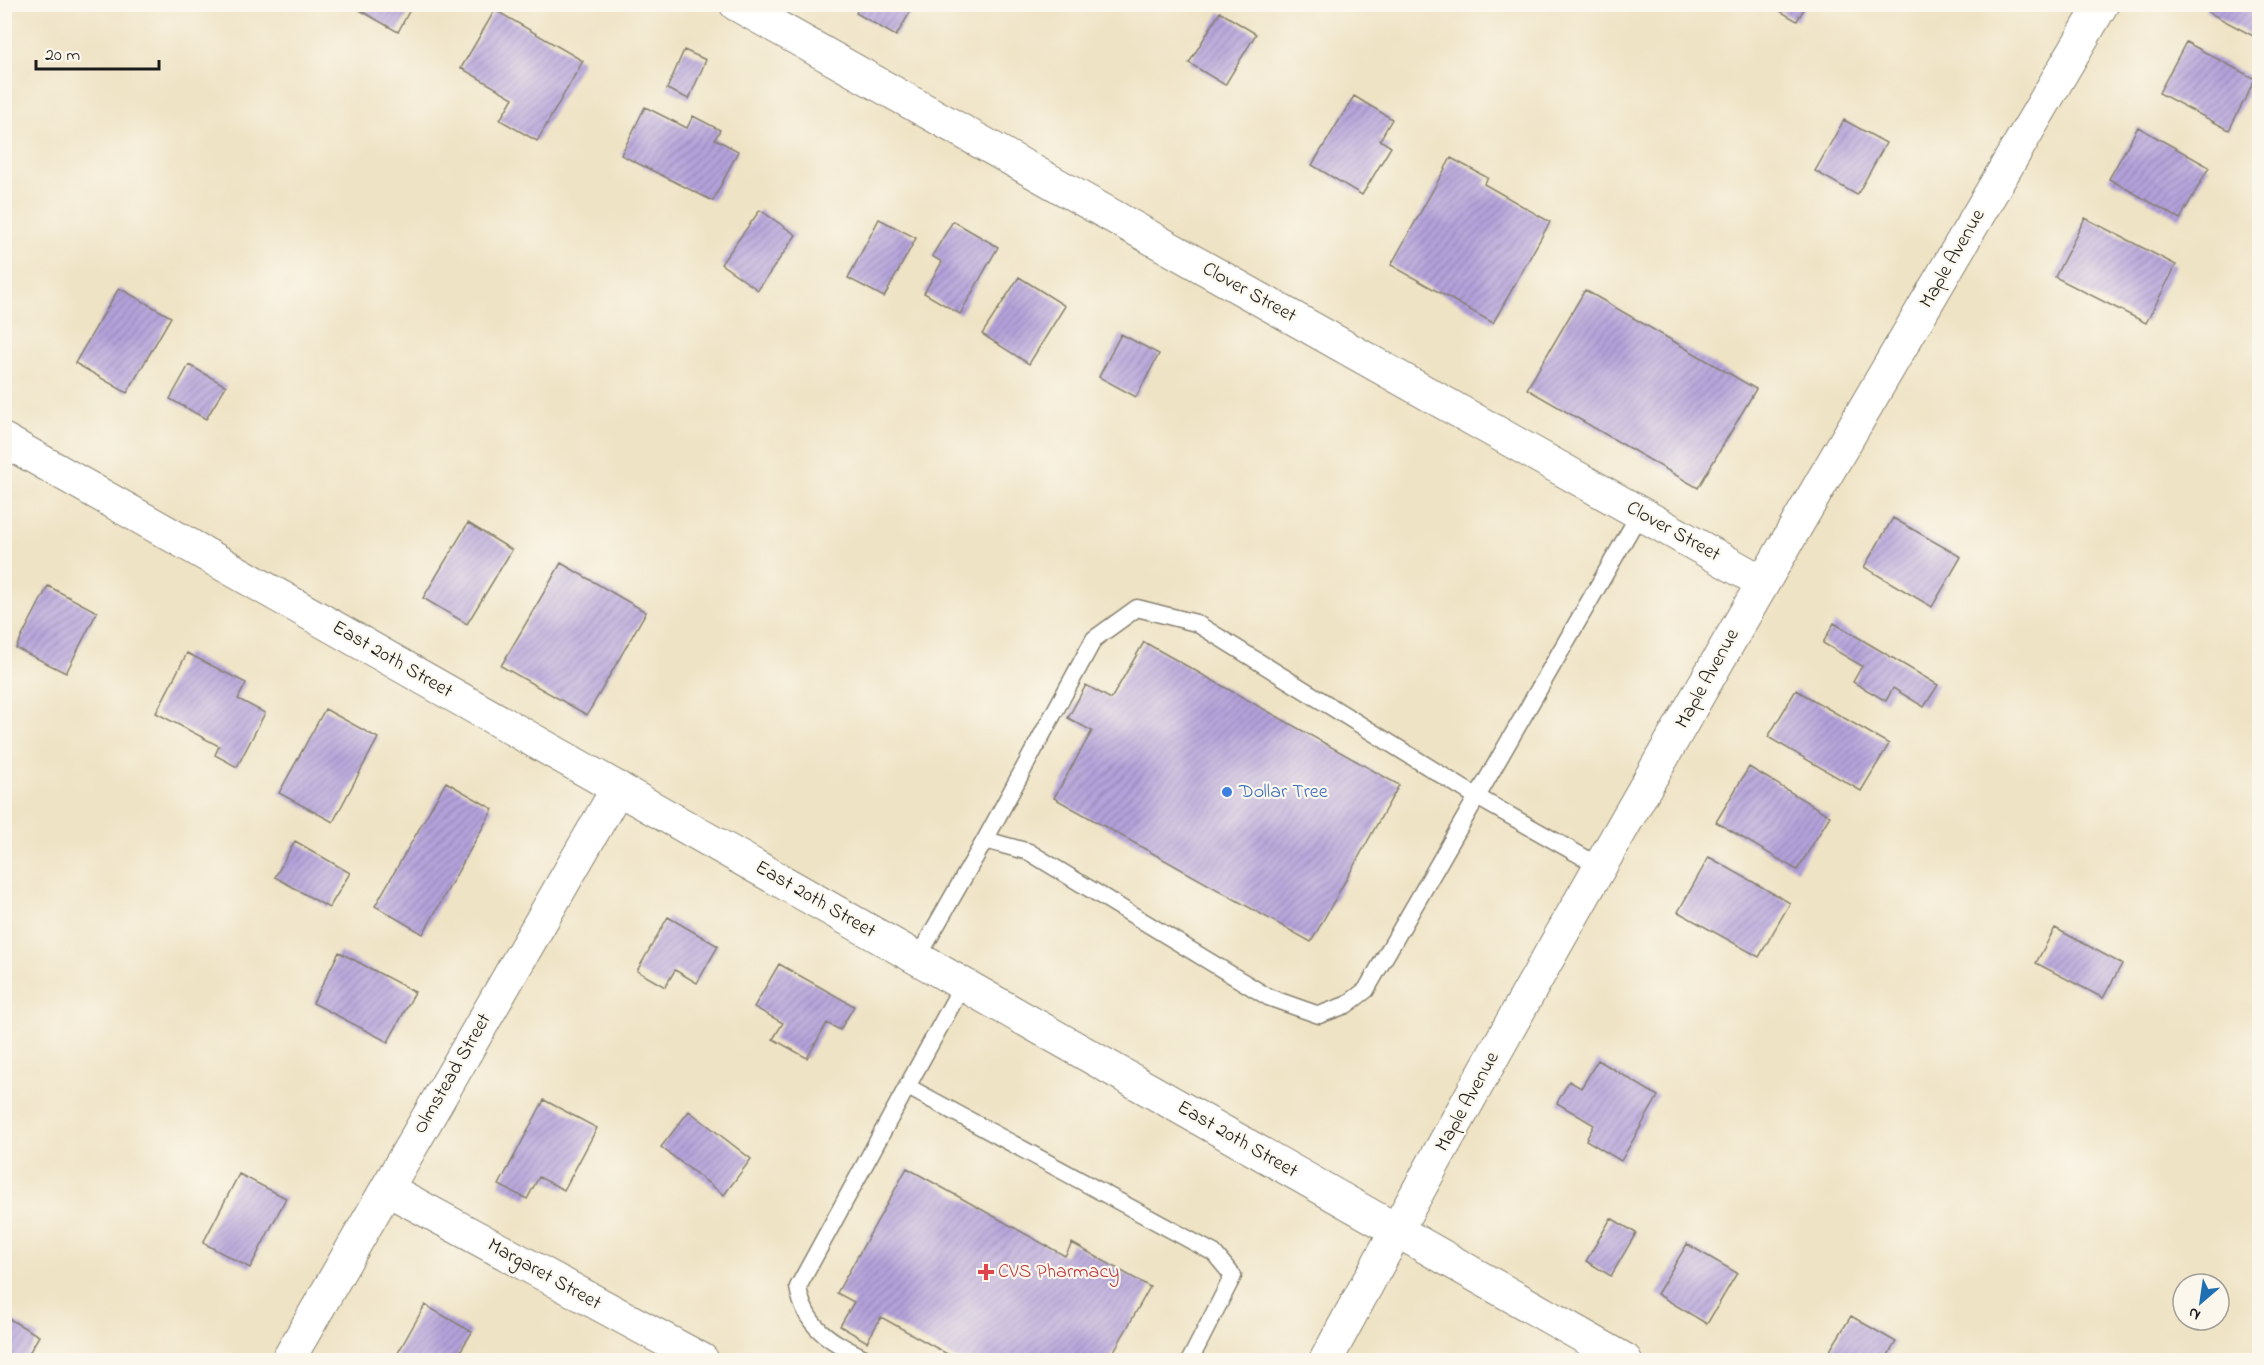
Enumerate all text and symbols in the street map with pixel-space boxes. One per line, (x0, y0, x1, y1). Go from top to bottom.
scale bar (36, 33, 159, 71)
text: 20 m (45, 43, 80, 69)
street label: Maple Avenue (1913, 204, 1993, 314)
street label: Clover Street (1197, 255, 1302, 331)
street label: Clover Street (1621, 494, 1726, 570)
street label: East 20th Street (326, 614, 458, 706)
street label: Maple Avenue (1669, 624, 1747, 734)
place label: Dollar Tree (1238, 778, 1328, 807)
marker: Dollar Tree (1220, 785, 1234, 799)
street label: East 20th Street (749, 854, 881, 946)
street label: Olmstead Street (407, 1008, 500, 1140)
street label: Maple Avenue (1429, 1047, 1507, 1157)
street label: East 20th Street (1171, 1094, 1303, 1186)
street label: Margaret Street (481, 1232, 606, 1319)
place label: CVS Pharmacy (998, 1258, 1119, 1287)
marker: CVS Pharmacy (979, 1265, 993, 1279)
north arrow (2171, 1272, 2231, 1332)
text: N (2184, 1300, 2205, 1326)

